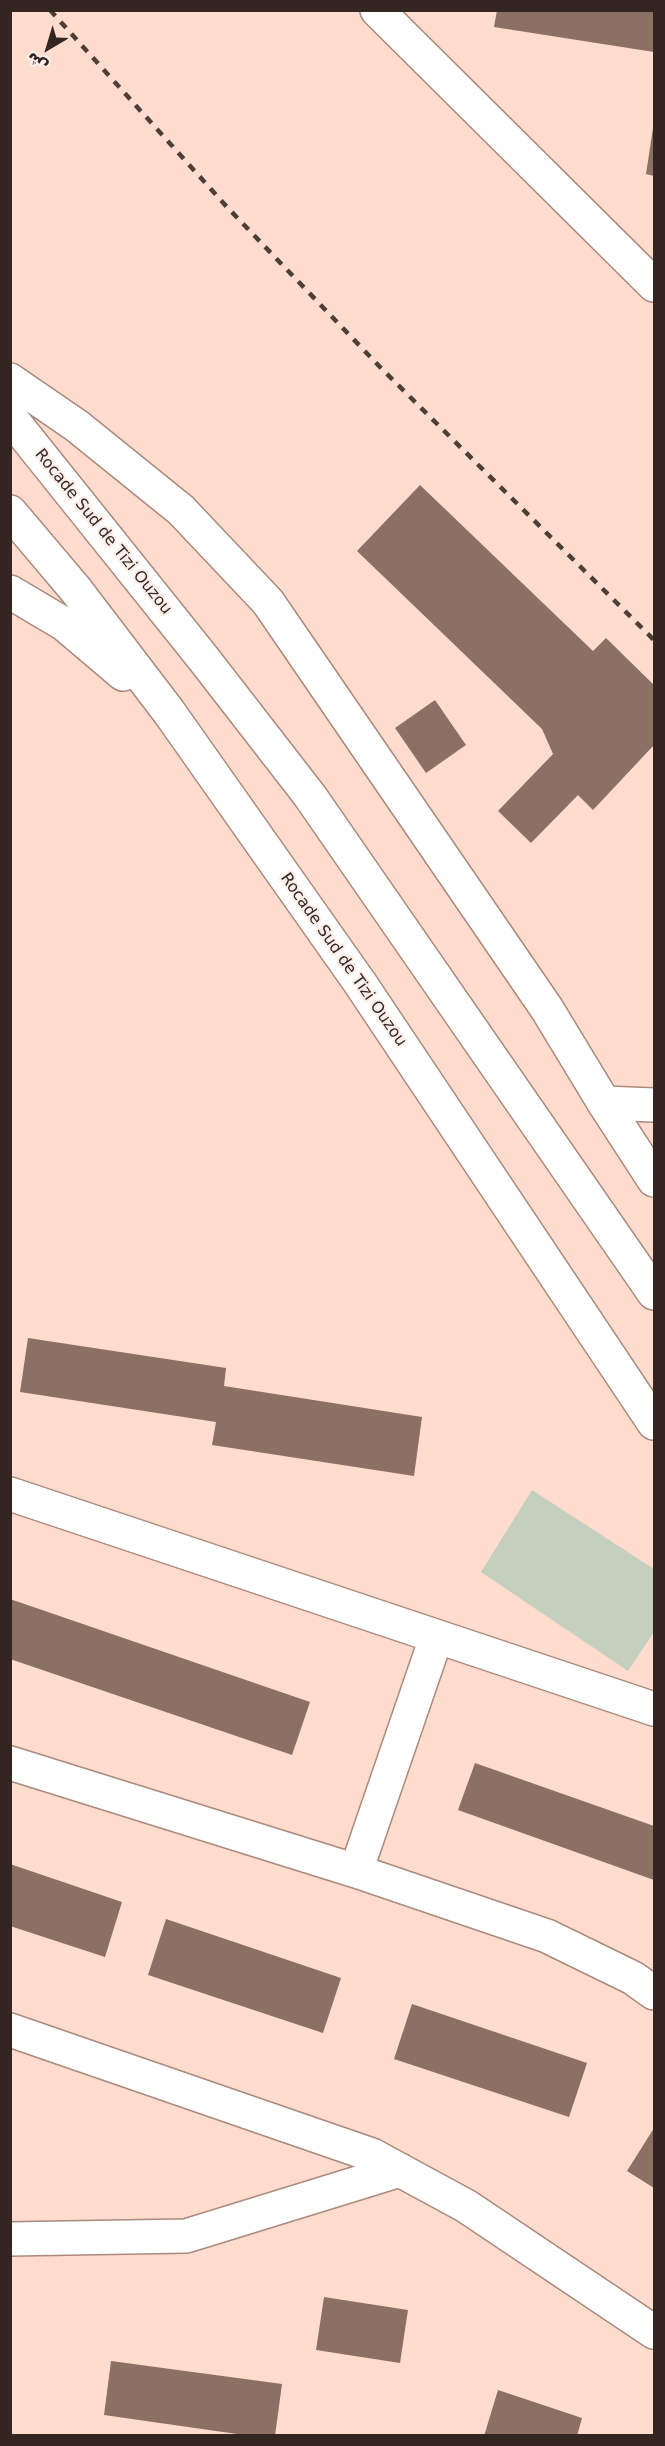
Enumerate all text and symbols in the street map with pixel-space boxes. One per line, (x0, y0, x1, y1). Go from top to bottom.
north arrow (18, 18, 78, 78)
text: ش (22, 48, 51, 77)
street label: Rocade Sud de Tizi Ouzou (30, 445, 176, 619)
street label: Rocade Sud de Tizi Ouzou (276, 870, 410, 1050)

